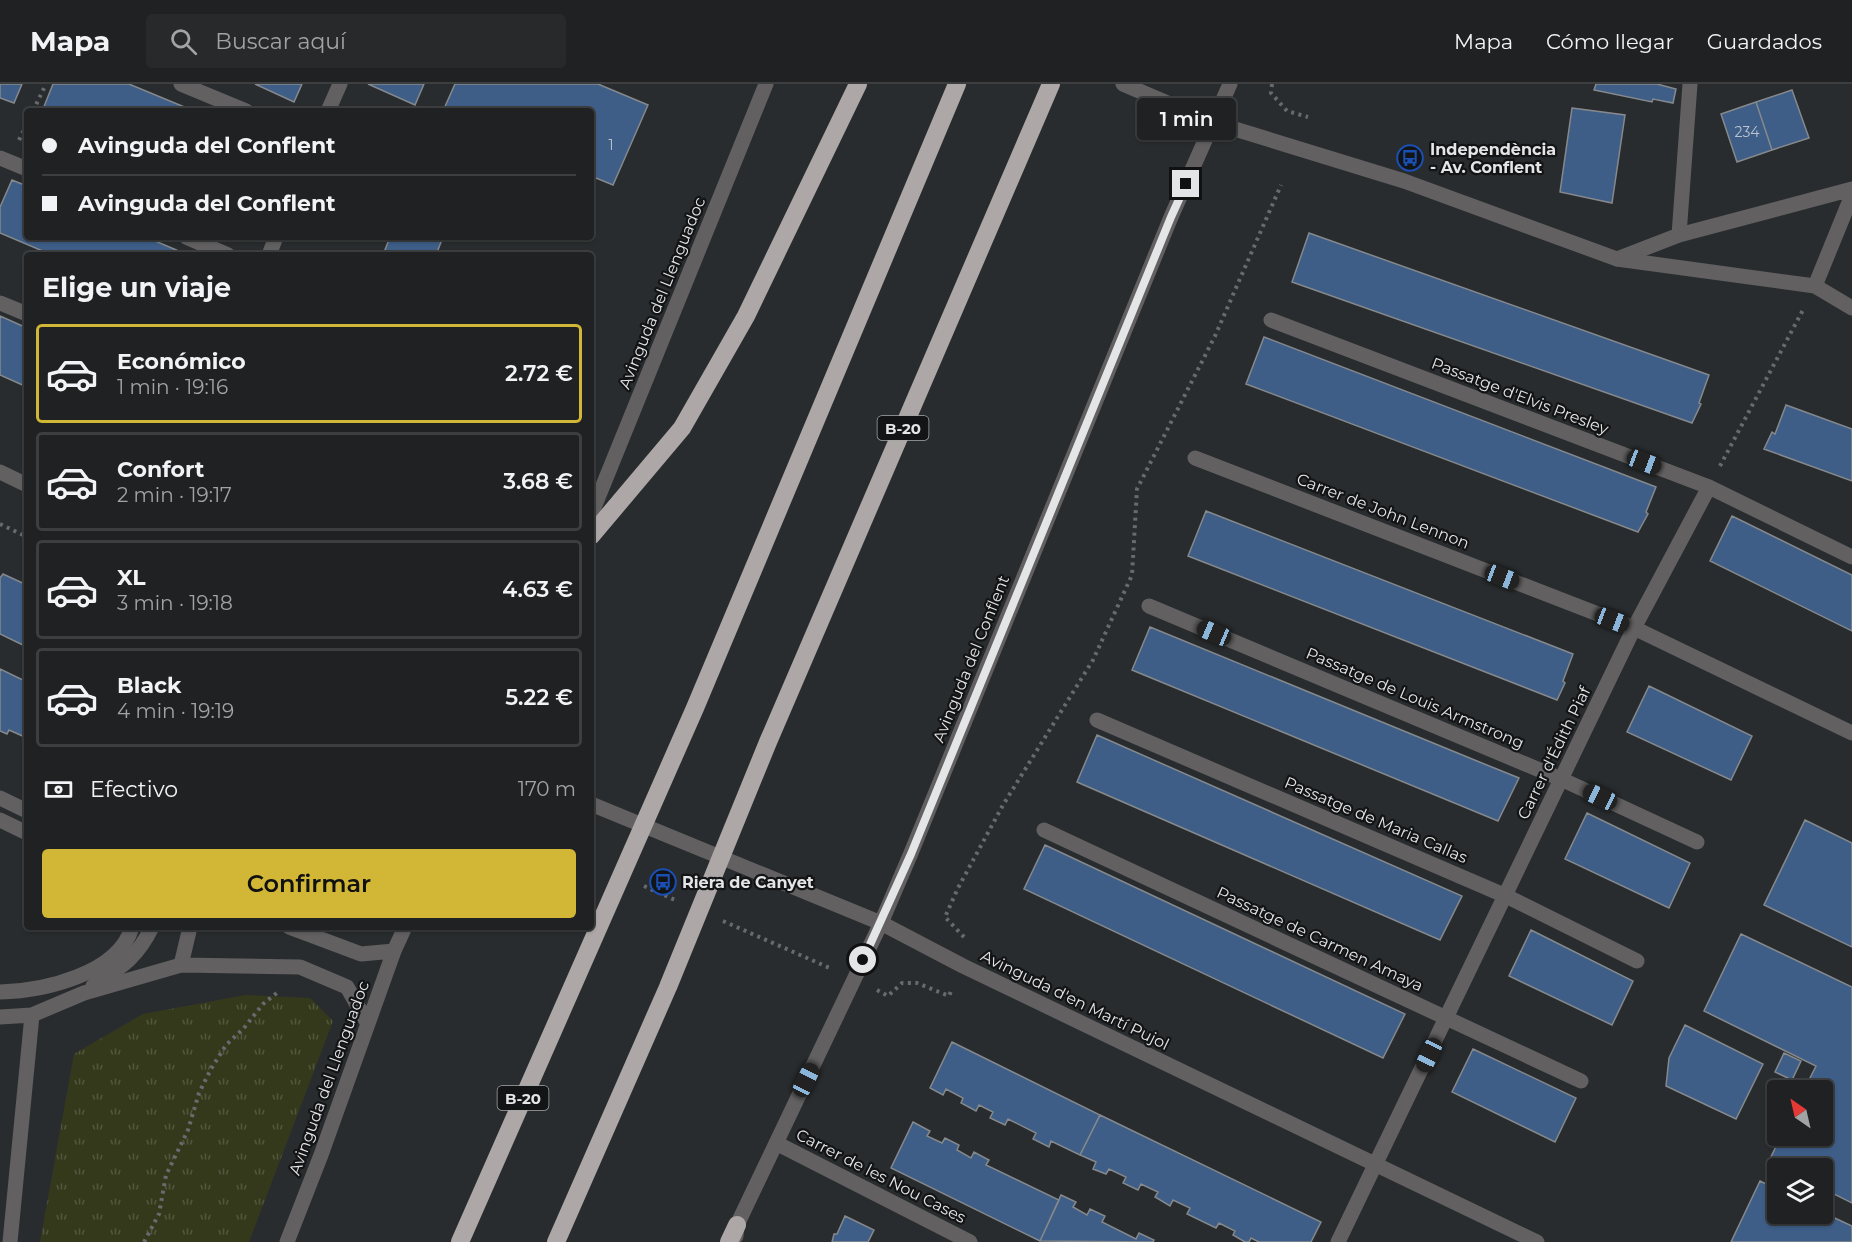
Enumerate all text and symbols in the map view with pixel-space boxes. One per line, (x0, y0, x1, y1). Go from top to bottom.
search box (146, 14, 566, 68)
text: Mapa (30, 24, 110, 58)
icon: search (167, 25, 200, 58)
text: Buscar aquí (215, 28, 346, 55)
text: Mapa (1454, 29, 1513, 54)
text: Cómo llegar (1546, 29, 1674, 54)
text: Guardados (1707, 29, 1822, 54)
callout: 1 min (1136, 97, 1236, 139)
text: 1 min (1160, 107, 1213, 131)
house number: 234 (1734, 123, 1760, 141)
text: Avinguda del Conflent (78, 132, 336, 159)
house number: 1 (608, 136, 614, 154)
place label: Independència - Av. Conflent (1430, 140, 1556, 177)
bus stop icon: Independència - Av. Conflent (1395, 143, 1425, 173)
route end (1172, 170, 1199, 197)
text: Avinguda del Conflent (78, 190, 336, 217)
street label: Avinguda del Llenguadoc (615, 194, 709, 392)
text: Elige un viaje (42, 271, 231, 304)
icon: car (45, 347, 99, 401)
text: Económico (117, 348, 246, 375)
street label: Passatge d'Elvis Presley (1429, 353, 1612, 439)
text: 2.72 € (505, 360, 573, 387)
text: 1 min · 19:16 (117, 375, 228, 399)
road number: B-20 (878, 416, 928, 440)
car (1624, 447, 1664, 477)
icon: car (45, 455, 99, 509)
text: Confort (117, 456, 204, 483)
text: 3.68 € (503, 468, 573, 495)
street label: Carrer de John Lennon (1294, 469, 1472, 553)
text: 2 min · 19:17 (117, 483, 232, 507)
car (1482, 562, 1522, 592)
icon: car (45, 563, 99, 617)
text: XL (117, 564, 146, 591)
street label: Avinguda del Conflent (929, 572, 1013, 745)
text: 4.63 € (502, 576, 573, 603)
text: 3 min · 19:18 (117, 591, 233, 615)
car (1592, 605, 1632, 635)
car (1194, 618, 1234, 648)
street label: Passatge de Louis Armstrong (1303, 643, 1527, 753)
icon: car (45, 671, 99, 725)
text: Black (117, 672, 181, 699)
street label: Carrer d'Édith Piaf (1514, 683, 1595, 822)
text: 5.22 € (505, 684, 573, 711)
text: 4 min · 19:19 (117, 699, 234, 723)
icon: cash (42, 773, 75, 806)
street label: Passatge de Maria Callas (1282, 773, 1471, 867)
text: Efectivo (90, 776, 178, 803)
text: 170 m (518, 777, 576, 801)
car (1580, 781, 1620, 813)
button: Confirmar (42, 849, 576, 918)
bus stop icon: Riera de Canyet (648, 867, 678, 897)
place label: Riera de Canyet (682, 873, 814, 892)
street label: Passatge de Carmen Amaya (1214, 883, 1426, 995)
route start (849, 946, 876, 973)
street label: Avinguda d'en Martí Pujol (978, 946, 1172, 1054)
street label: Avinguda del Llenguadoc (285, 978, 373, 1178)
car (1413, 1035, 1445, 1075)
car (790, 1060, 822, 1100)
north arrow (1767, 1080, 1833, 1146)
map controls (1767, 1080, 1833, 1224)
road number: B-20 (498, 1086, 548, 1110)
street label: Carrer de les Nou Cases (793, 1125, 969, 1227)
button: layers (1767, 1158, 1833, 1224)

